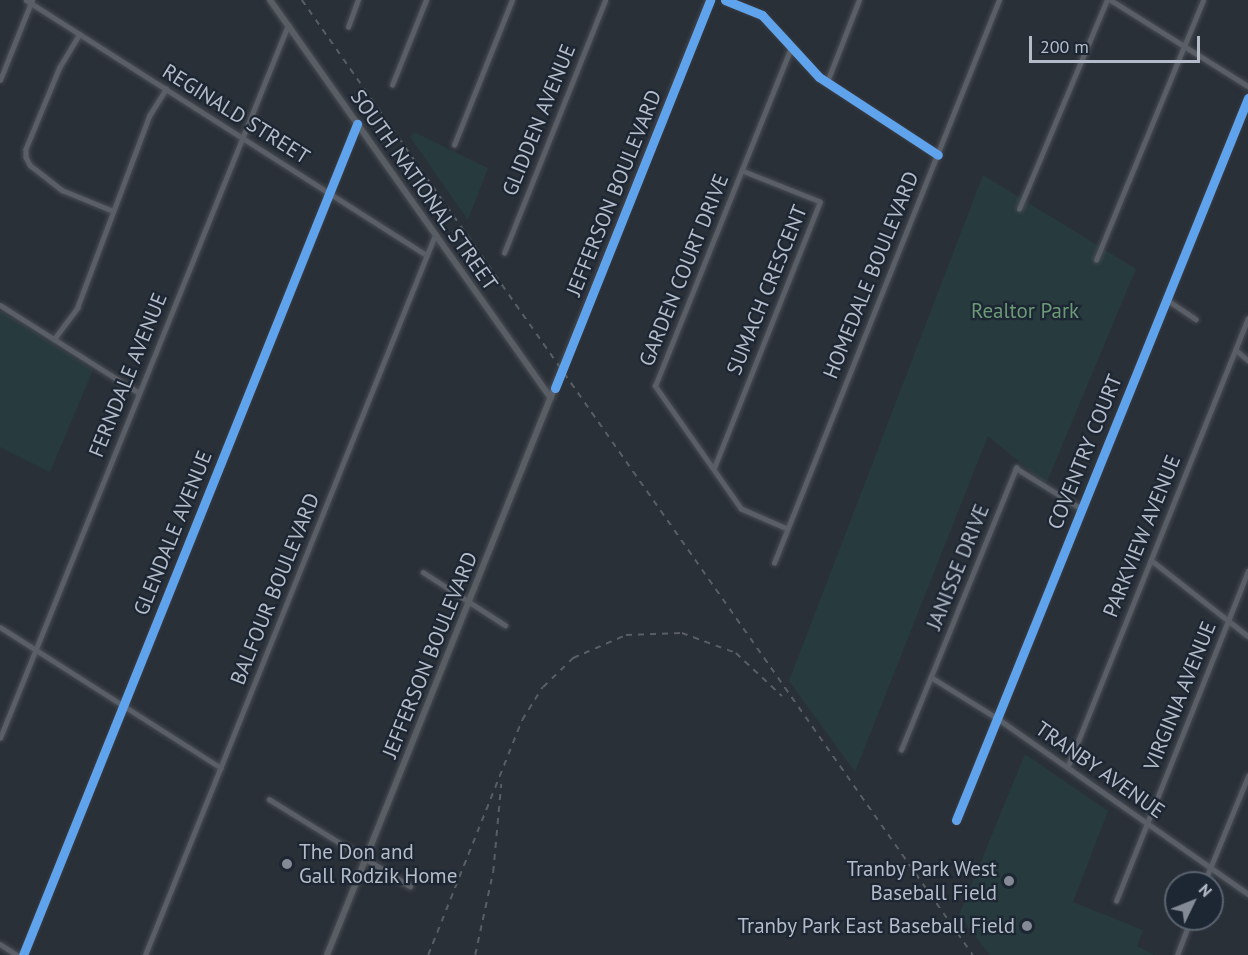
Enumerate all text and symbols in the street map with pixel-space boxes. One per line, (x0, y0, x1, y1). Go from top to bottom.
scale bar (1032, 24, 1203, 62)
text: 200 m (1040, 35, 1089, 58)
street label: GLIDDEN AVENUE (497, 40, 581, 200)
street label: REGINALD STREET (158, 59, 314, 169)
street label: SOUTH NATIONAL STREET (345, 84, 503, 296)
street label: JEFFERSON BOULEVARD (561, 86, 667, 300)
street label: HOMEDALE BOULEVARD (818, 168, 924, 382)
street label: GARDEN COURT DRIVE (634, 170, 734, 370)
street label: SUMACH CRESCENT (721, 201, 813, 379)
street label: FERNDALE AVENUE (83, 289, 173, 461)
park label: Realtor Park (971, 298, 1079, 324)
street label: COVENTRY COURT (1042, 371, 1128, 533)
street label: GLENDALE AVENUE (128, 447, 218, 619)
street label: PARKVIEW AVENUE (1098, 451, 1186, 621)
street label: BALFOUR BOULEVARD (225, 490, 325, 688)
street label: JANISSE DRIVE (921, 500, 995, 634)
street label: JEFFERSON BOULEVARD (377, 548, 483, 762)
street label: VIRGINIA AVENUE (1138, 617, 1222, 775)
street label: TRANBY AVENUE (1030, 716, 1170, 824)
place label: The Don and Gall Rodzik Home (299, 839, 458, 889)
place label: Tranby Park West Baseball Field (845, 856, 997, 906)
marker: The Don and Gall Rodzik Home (280, 857, 294, 871)
north arrow (1164, 871, 1224, 931)
marker: Tranby Park West Baseball Field (1002, 874, 1016, 888)
text: N (1195, 879, 1217, 901)
place label: Tranby Park East Baseball Field (736, 913, 1015, 939)
marker: Tranby Park East Baseball Field (1020, 919, 1034, 933)

